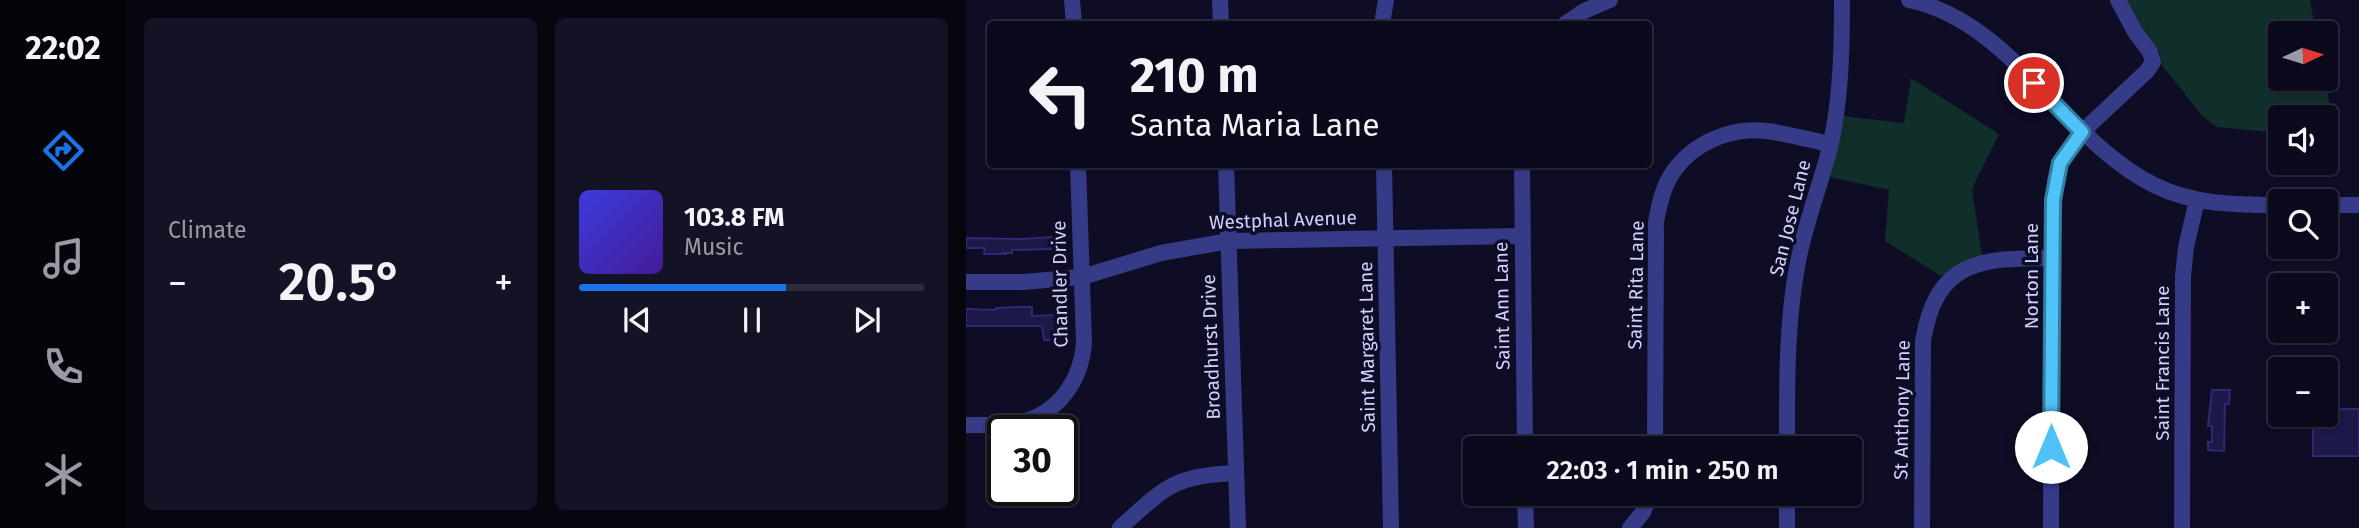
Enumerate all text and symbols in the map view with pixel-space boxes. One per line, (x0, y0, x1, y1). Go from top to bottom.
north arrow (2268, 21, 2338, 91)
map controls (2268, 21, 2338, 427)
text: 22:02 (25, 29, 101, 67)
text: 210 m (1130, 46, 1259, 105)
icon: left (1015, 49, 1106, 140)
pin (2004, 53, 2064, 113)
icon: arrive (2015, 64, 2053, 102)
button: sound (2268, 105, 2338, 175)
text: Santa Maria Lane (1130, 106, 1380, 144)
icon: directions (39, 126, 88, 175)
street label: San Jose Lane (1764, 157, 1816, 279)
button: search (2268, 189, 2338, 259)
text: 103.8 FM (684, 202, 784, 233)
street label: Westphal Avenue (1209, 206, 1357, 234)
text: Climate (168, 216, 247, 244)
street label: Chandler Drive (1047, 220, 1073, 348)
street label: Saint Rita Lane (1623, 220, 1649, 350)
street label: Norton Lane (2020, 223, 2043, 329)
text: Music (684, 233, 744, 261)
icon: music (39, 234, 88, 283)
street label: Saint Ann Lane (1489, 242, 1515, 370)
text: 20.5° (279, 251, 402, 314)
text: − (168, 260, 187, 306)
text: + (494, 260, 513, 306)
street label: Saint Margaret Lane (1354, 261, 1380, 433)
button: + (2268, 273, 2338, 343)
street label: Broadhurst Drive (1197, 274, 1225, 420)
street label: Saint Francis Lane (2151, 285, 2174, 441)
icon: previous (618, 301, 656, 339)
icon: pause (733, 301, 771, 339)
icon: next (848, 301, 886, 339)
street label: St Anthony Lane (1889, 340, 1915, 480)
icon: phone (39, 342, 88, 391)
button: − (2268, 357, 2338, 427)
position arrow (2014, 410, 2088, 484)
speed limit sign: 30 (987, 415, 1078, 506)
icon: climate (39, 450, 88, 499)
text: 22:03 · 1 min · 250 m (1547, 455, 1779, 486)

